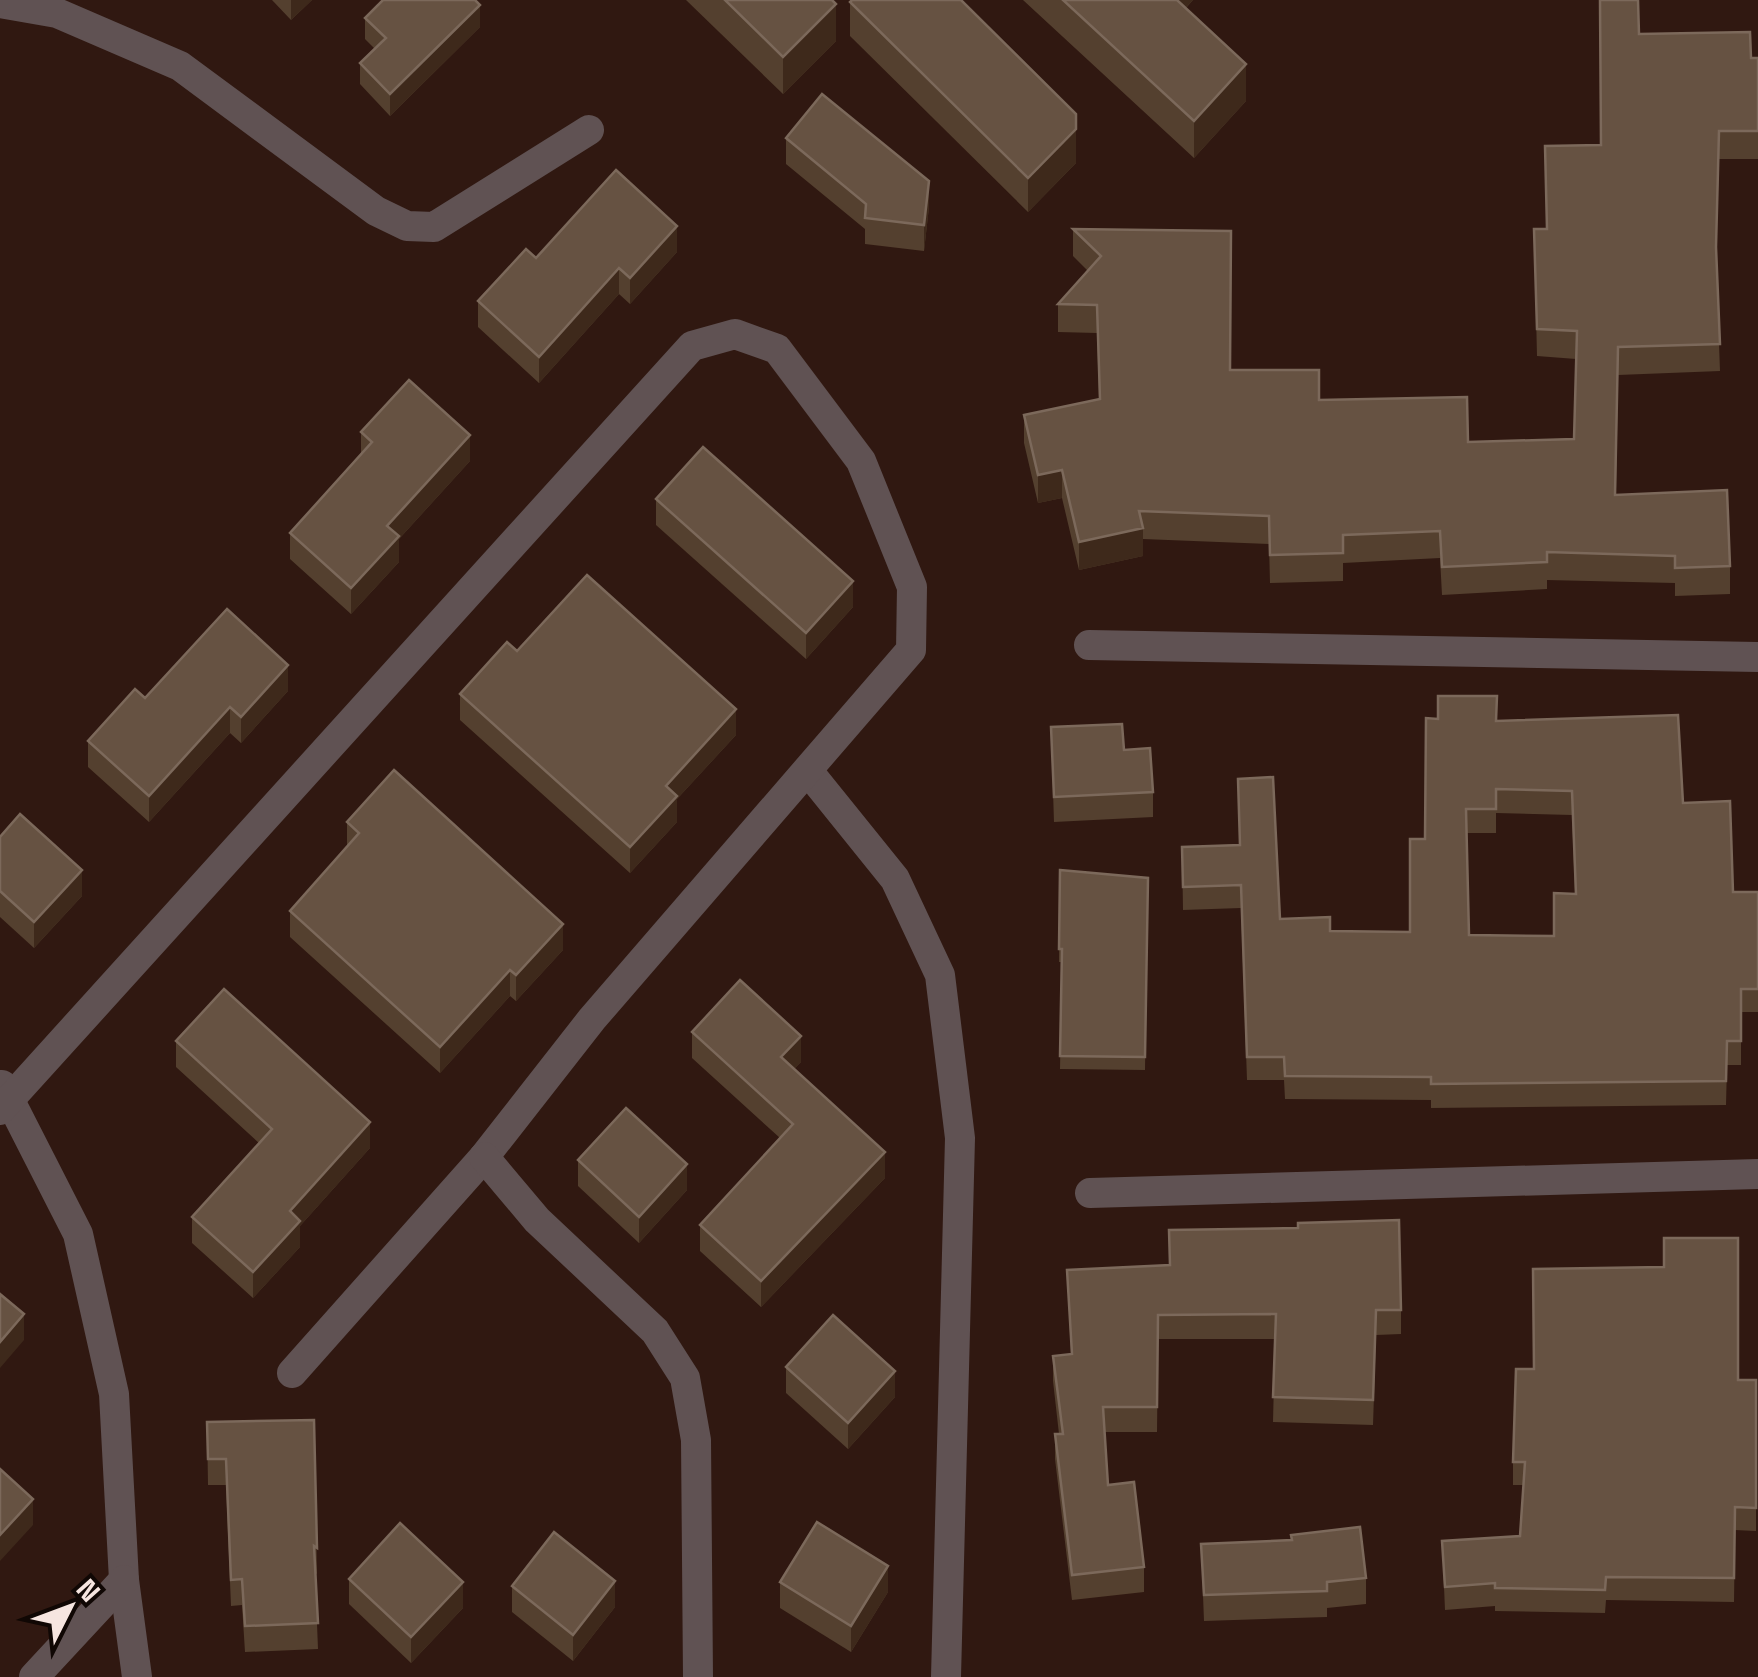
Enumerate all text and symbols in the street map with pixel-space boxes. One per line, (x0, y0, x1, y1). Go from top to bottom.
north arrow (20, 1557, 120, 1657)
text: N (69, 1571, 108, 1609)

